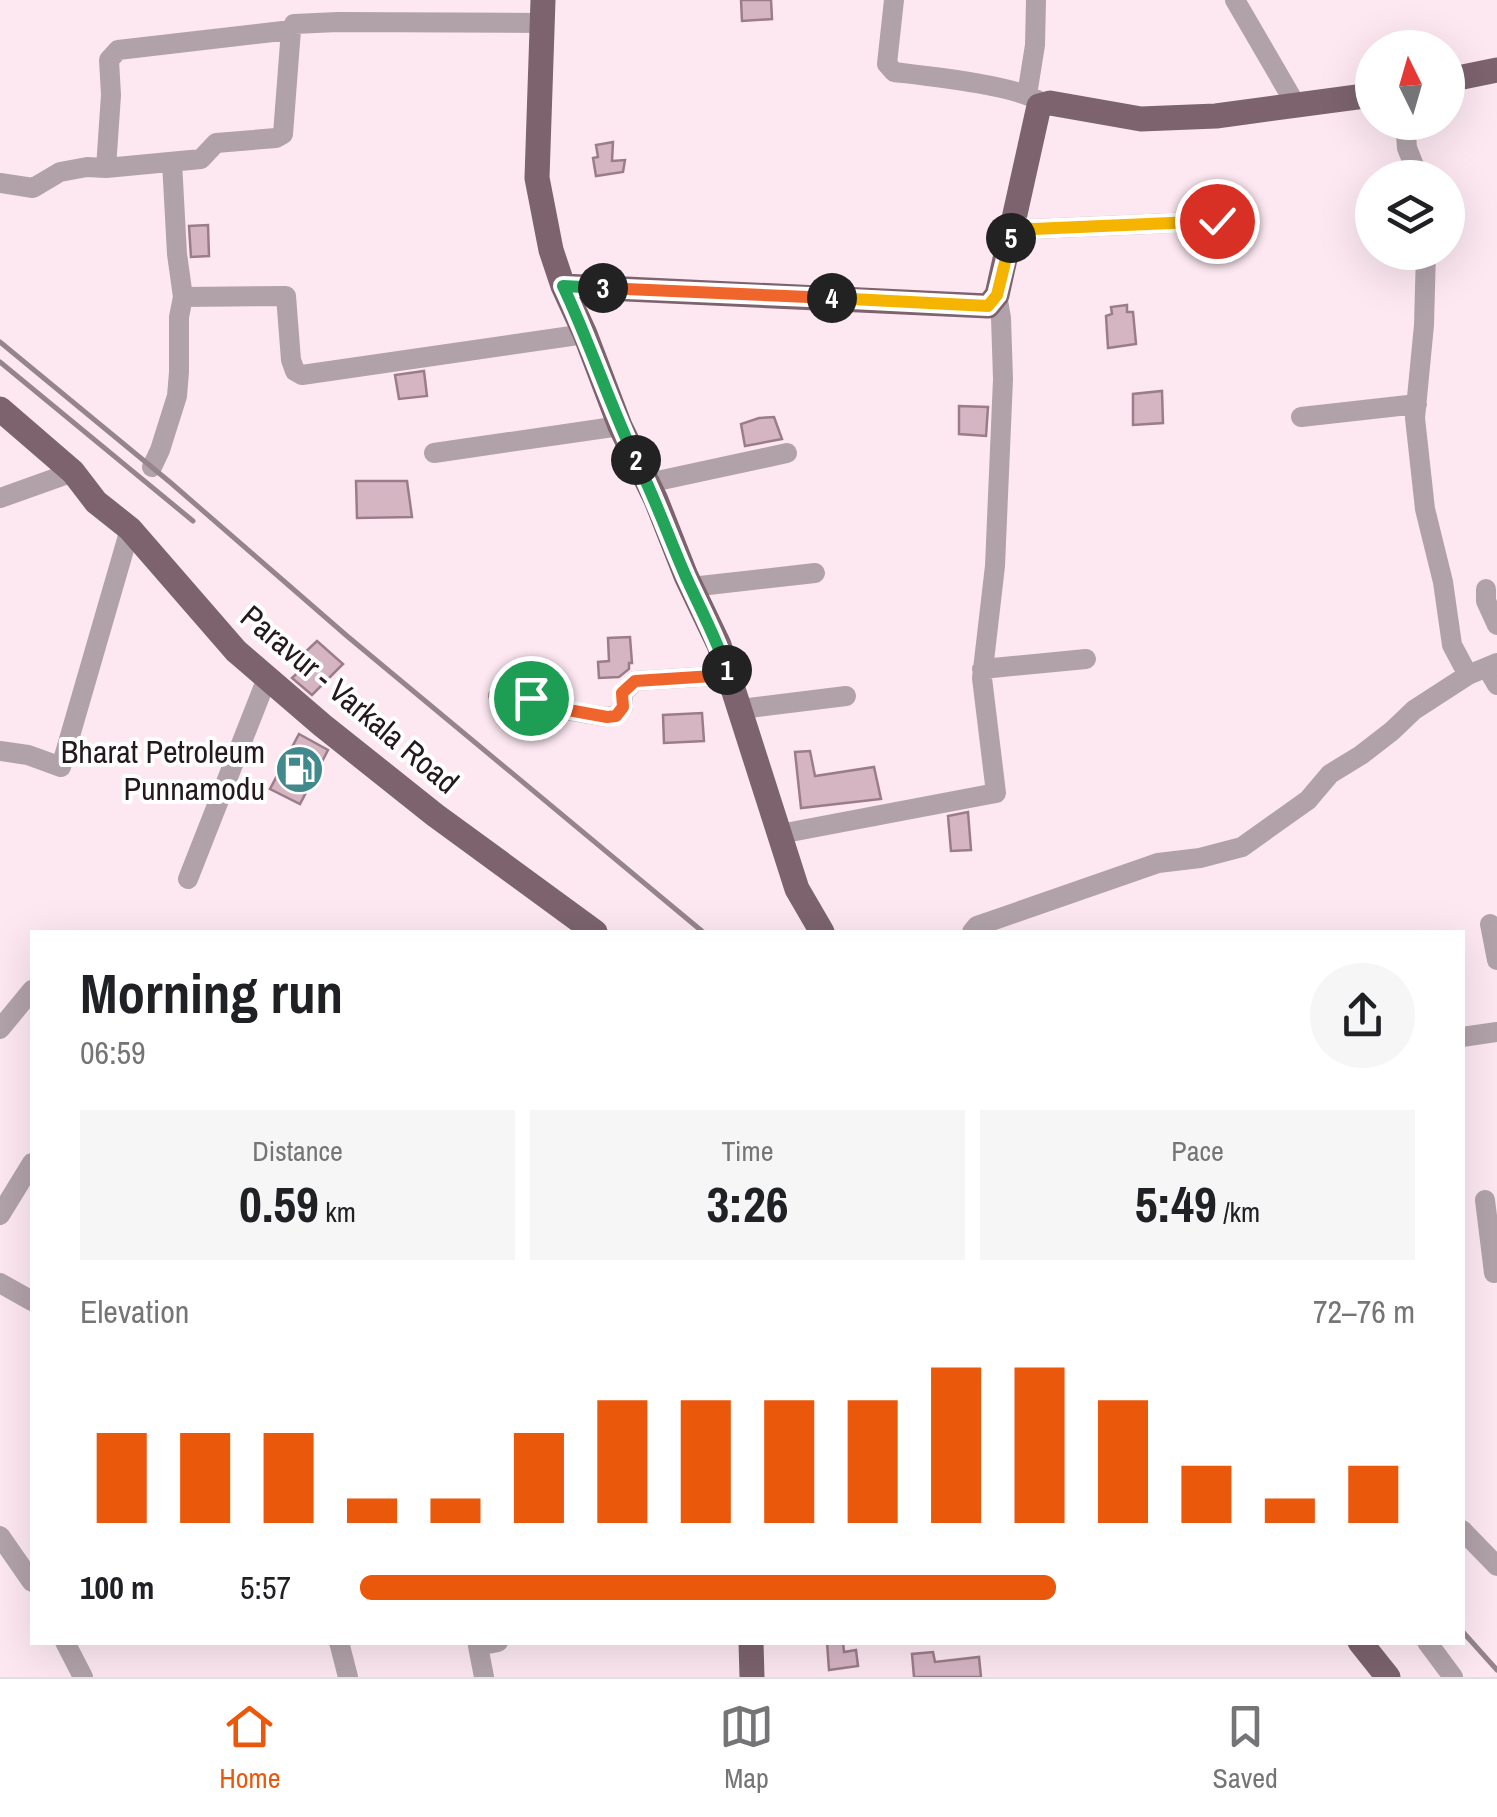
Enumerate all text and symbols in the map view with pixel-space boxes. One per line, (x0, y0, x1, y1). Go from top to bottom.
north arrow (1355, 30, 1465, 140)
map controls (1355, 30, 1465, 270)
button: layers (1355, 160, 1465, 270)
pin (1175, 179, 1260, 264)
icon: check (1190, 194, 1245, 249)
pin: 5 (986, 213, 1036, 263)
text: 5 (1005, 219, 1017, 257)
pin: 3 (578, 263, 628, 313)
text: 3 (597, 269, 609, 307)
pin: 4 (807, 273, 857, 323)
text: 4 (826, 279, 838, 317)
pin: 2 (611, 435, 661, 485)
text: 2 (630, 441, 642, 479)
street label: Paravur - Varkala Road (232, 595, 468, 803)
pin: 1 (702, 645, 752, 695)
text: 1 (721, 651, 733, 689)
pin (489, 656, 574, 741)
icon: arrive (504, 671, 559, 726)
place label: Bharat Petroleum Punnamodu (61, 730, 265, 810)
fuel station icon: Bharat Petroleum Punnamodu (274, 743, 326, 795)
text: Morning run (80, 956, 343, 1030)
button: share (1310, 963, 1415, 1068)
text: 06:59 (80, 1031, 146, 1074)
text: Distance (252, 1132, 343, 1170)
text: Time (722, 1132, 773, 1170)
text: Pace (1171, 1132, 1224, 1170)
text: 0.59 (239, 1170, 319, 1238)
text: 3:26 (706, 1170, 789, 1238)
text: 5:49 (1135, 1170, 1217, 1238)
text: km (319, 1193, 356, 1231)
text: /km (1217, 1193, 1260, 1231)
text: Elevation (80, 1290, 189, 1333)
text: 72–76 m (1313, 1290, 1415, 1333)
text: 100 m (80, 1566, 154, 1609)
text: 5:57 (240, 1566, 291, 1609)
tab: Home (219, 1699, 281, 1797)
tab: Map (719, 1699, 774, 1797)
tab: Saved (1213, 1699, 1278, 1797)

